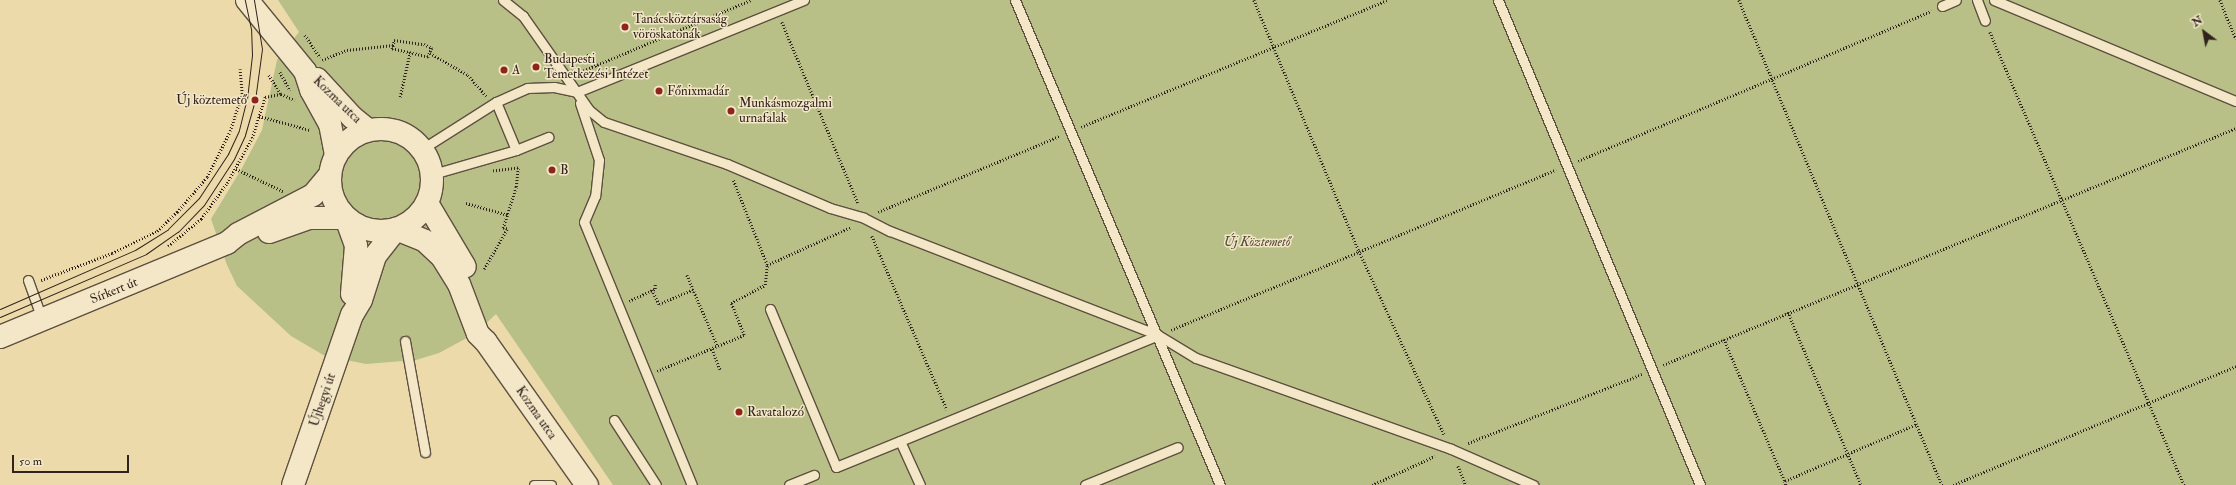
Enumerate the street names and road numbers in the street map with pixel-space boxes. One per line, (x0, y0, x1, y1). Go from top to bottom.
street label: Kozma utca (310, 73, 364, 127)
street label: Sírkert út (88, 274, 140, 308)
street label: Újhegyi út (307, 371, 339, 429)
street label: Kozma utca (512, 384, 560, 442)

